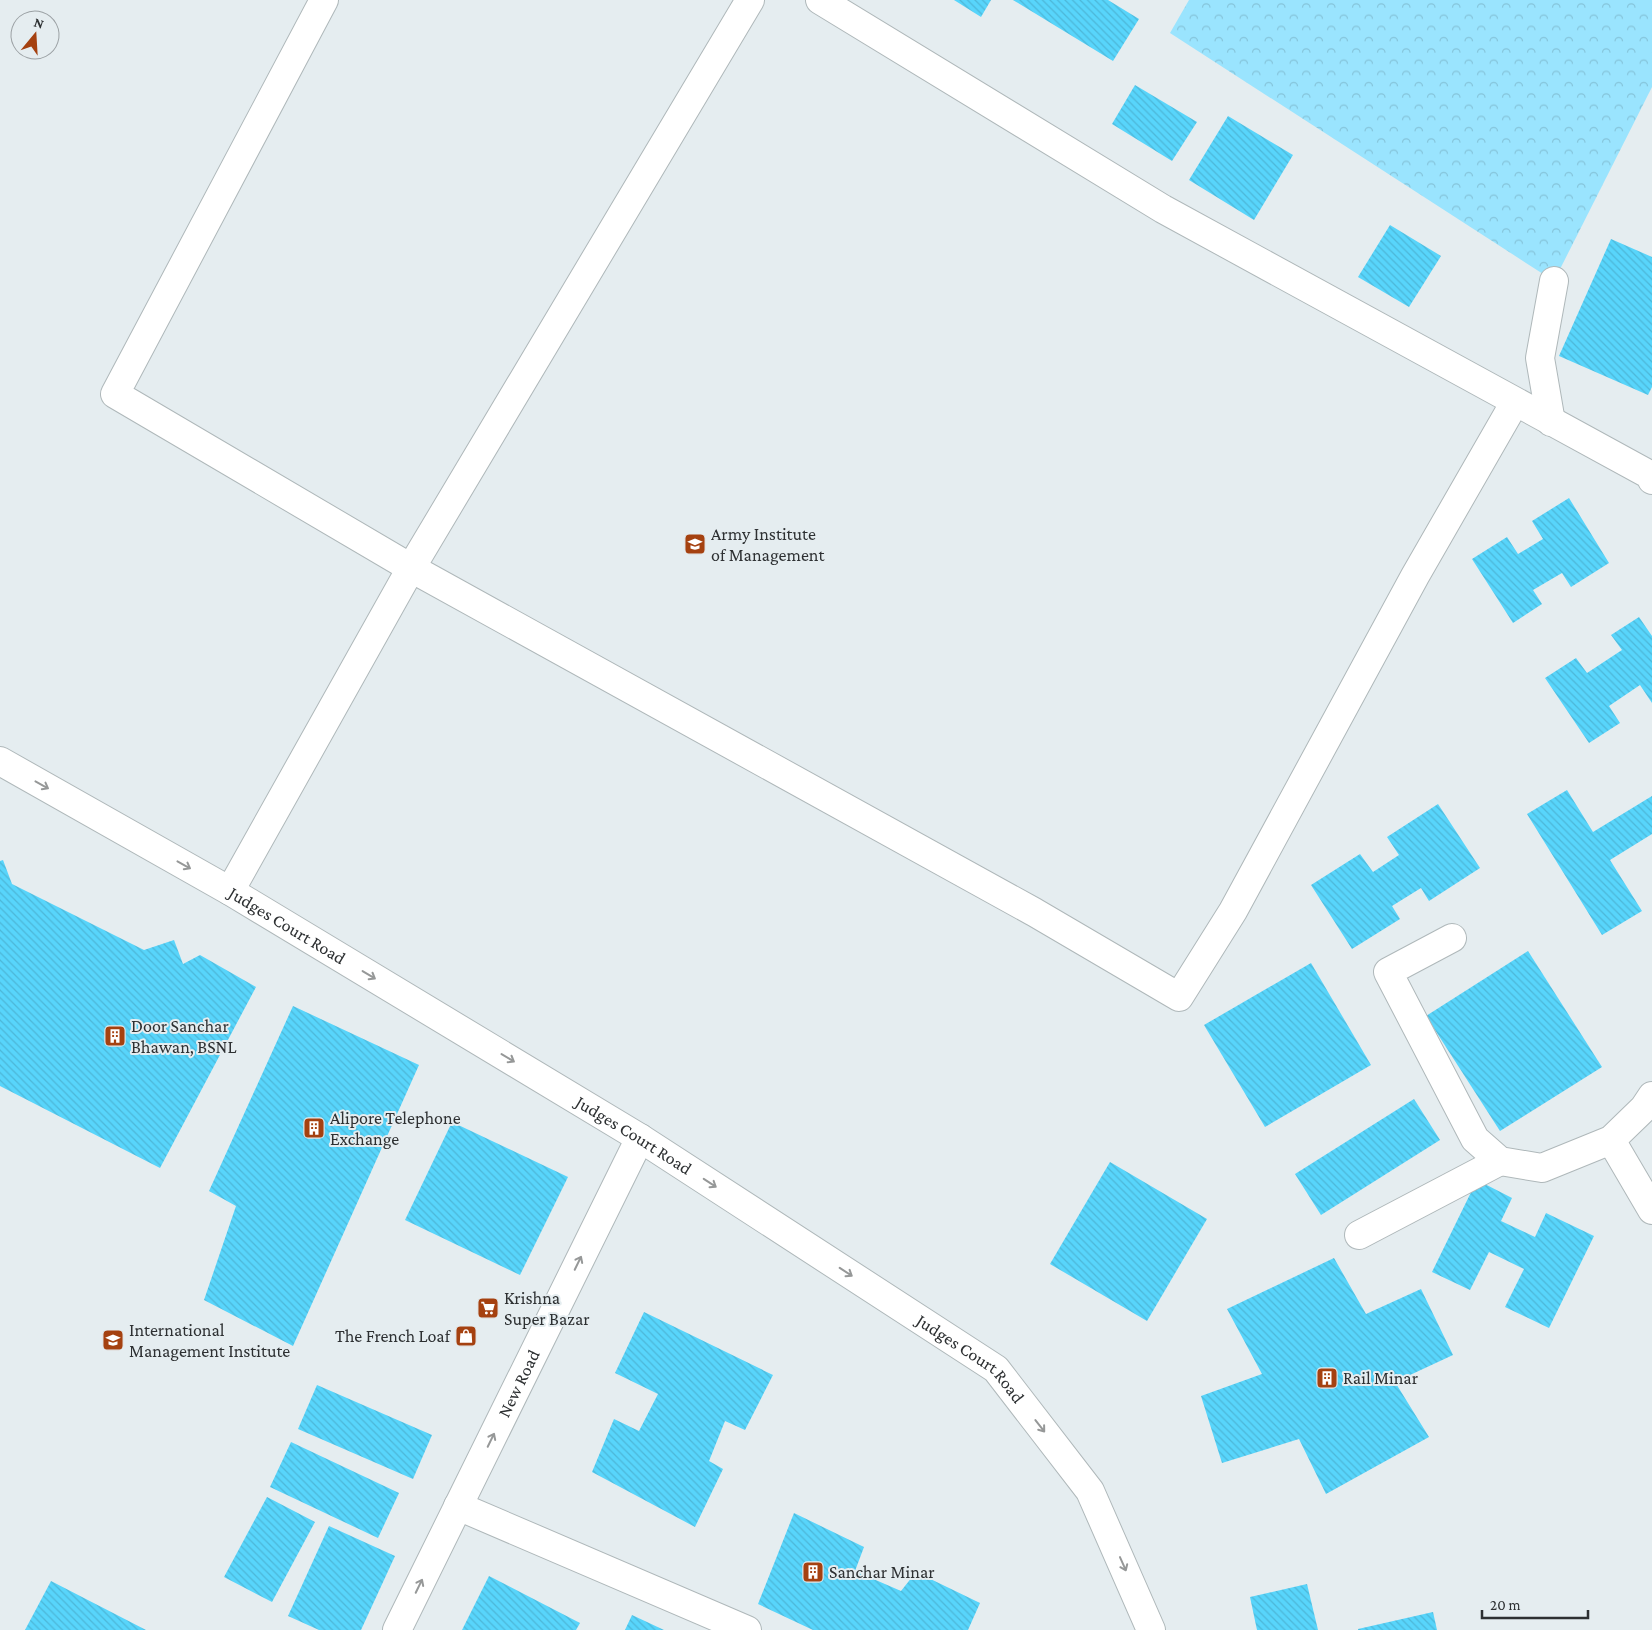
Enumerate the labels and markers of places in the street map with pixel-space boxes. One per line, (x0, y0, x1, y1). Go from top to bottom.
place label: Army Institute of Management (711, 524, 825, 565)
school or university icon: Army Institute of Management (683, 532, 707, 556)
place label: Door Sanchar Bhawan, BSNL (131, 1016, 236, 1057)
building icon: Door Sanchar Bhawan, BSNL (103, 1024, 127, 1048)
place label: Alipore Telephone Exchange (330, 1108, 461, 1149)
building icon: Alipore Telephone Exchange (302, 1116, 326, 1140)
place label: Krishna Super Bazar (504, 1288, 590, 1329)
supermarket icon: Krishna Super Bazar (476, 1296, 500, 1320)
place label: International Management Institute (129, 1320, 290, 1361)
shop icon: The French Loaf (454, 1324, 478, 1348)
place label: The French Loaf (335, 1326, 452, 1346)
school or university icon: International Management Institute (101, 1328, 125, 1352)
building icon: Rail Minar (1315, 1366, 1339, 1390)
place label: Rail Minar (1343, 1368, 1419, 1388)
building icon: Sanchar Minar (801, 1560, 825, 1584)
place label: Sanchar Minar (829, 1562, 935, 1582)

